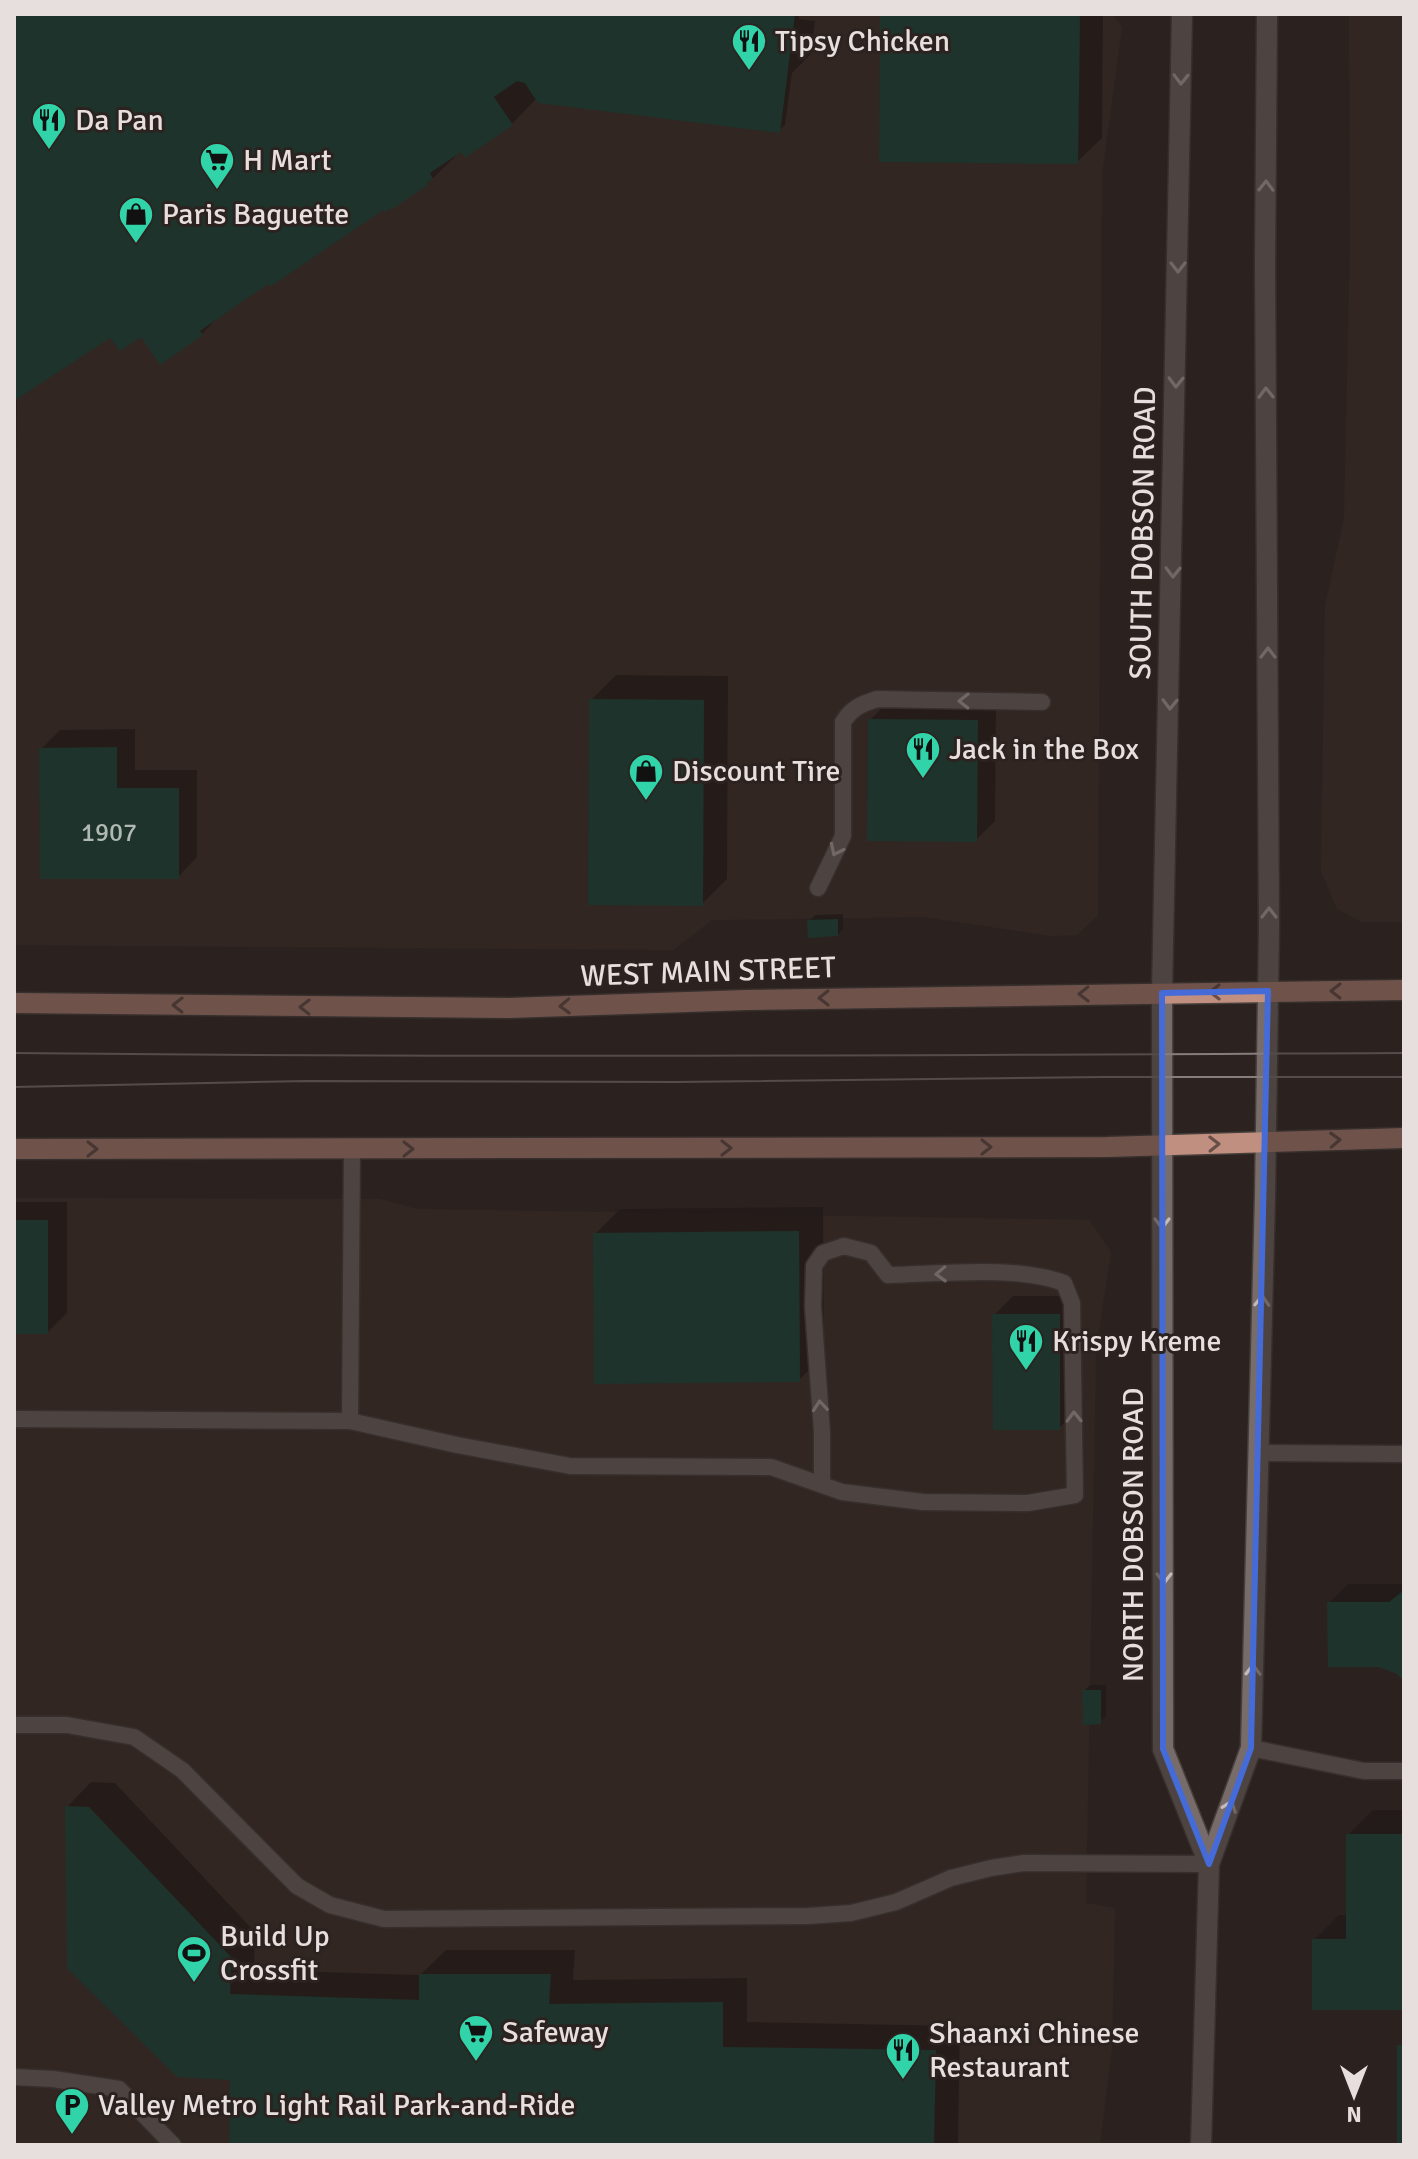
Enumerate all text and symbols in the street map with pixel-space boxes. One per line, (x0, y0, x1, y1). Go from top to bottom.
restaurant icon: Tipsy Chicken (730, 22, 768, 72)
place label: Tipsy Chicken (775, 23, 950, 60)
one-way arrow (1173, 73, 1190, 86)
restaurant icon: Da Pan (30, 101, 68, 151)
place label: Da Pan (75, 102, 164, 139)
supermarket icon: H Mart (198, 141, 236, 191)
place label: H Mart (243, 142, 331, 179)
one-way arrow (1257, 179, 1275, 192)
shop icon: Paris Baguette (117, 195, 155, 245)
place label: Paris Baguette (162, 196, 349, 233)
one-way arrow (1169, 261, 1187, 274)
one-way arrow (1168, 376, 1185, 389)
street label: SOUTH DOBSON ROAD (1122, 386, 1164, 680)
one-way arrow (1257, 386, 1275, 399)
one-way arrow (1164, 566, 1181, 579)
one-way arrow (1259, 646, 1277, 659)
one-way arrow (957, 692, 970, 709)
one-way arrow (1161, 698, 1178, 711)
restaurant icon: Jack in the Box (904, 730, 942, 780)
place label: Jack in the Box (949, 731, 1139, 768)
shop icon: Discount Tire (627, 752, 665, 802)
place label: Discount Tire (672, 753, 841, 790)
house number: 1907 (81, 817, 137, 849)
one-way arrow (830, 842, 846, 856)
one-way arrow (1260, 906, 1278, 919)
street label: WEST MAIN STREET (580, 949, 837, 995)
one-way arrow (1329, 982, 1342, 1000)
one-way arrow (1208, 983, 1221, 1001)
one-way arrow (1077, 985, 1090, 1003)
one-way arrow (817, 989, 830, 1007)
one-way arrow (171, 996, 184, 1014)
one-way arrow (558, 997, 570, 1014)
one-way arrow (298, 998, 311, 1016)
one-way arrow (1329, 1132, 1342, 1149)
one-way arrow (1208, 1135, 1221, 1152)
one-way arrow (980, 1138, 993, 1156)
one-way arrow (720, 1139, 733, 1157)
one-way arrow (86, 1140, 99, 1158)
one-way arrow (402, 1140, 415, 1158)
one-way arrow (1153, 1217, 1171, 1230)
one-way arrow (934, 1265, 947, 1282)
one-way arrow (1253, 1295, 1271, 1307)
restaurant icon: Krispy Kreme (1007, 1322, 1045, 1372)
place label: Krispy Kreme (1052, 1323, 1222, 1360)
street label: NORTH DOBSON ROAD (1115, 1388, 1152, 1682)
one-way arrow (812, 1399, 829, 1412)
one-way arrow (1065, 1410, 1083, 1423)
one-way arrow (1155, 1572, 1172, 1585)
one-way arrow (1244, 1663, 1262, 1676)
one-way arrow (1220, 1800, 1237, 1814)
place label: Build Up Crossfit (220, 1918, 330, 1989)
sports icon: Build Up Crossfit (175, 1934, 213, 1984)
supermarket icon: Safeway (457, 2013, 495, 2063)
place label: Safeway (502, 2014, 609, 2051)
place label: Shaanxi Chinese Restaurant (929, 2015, 1140, 2086)
restaurant icon: Shaanxi Chinese Restaurant (884, 2031, 922, 2081)
north arrow (1314, 2055, 1394, 2135)
parking icon: Valley Metro Light Rail Park-and-Ride (53, 2086, 91, 2136)
place label: Valley Metro Light Rail Park-and-Ride (98, 2087, 576, 2124)
text: N (1346, 2101, 1362, 2128)

